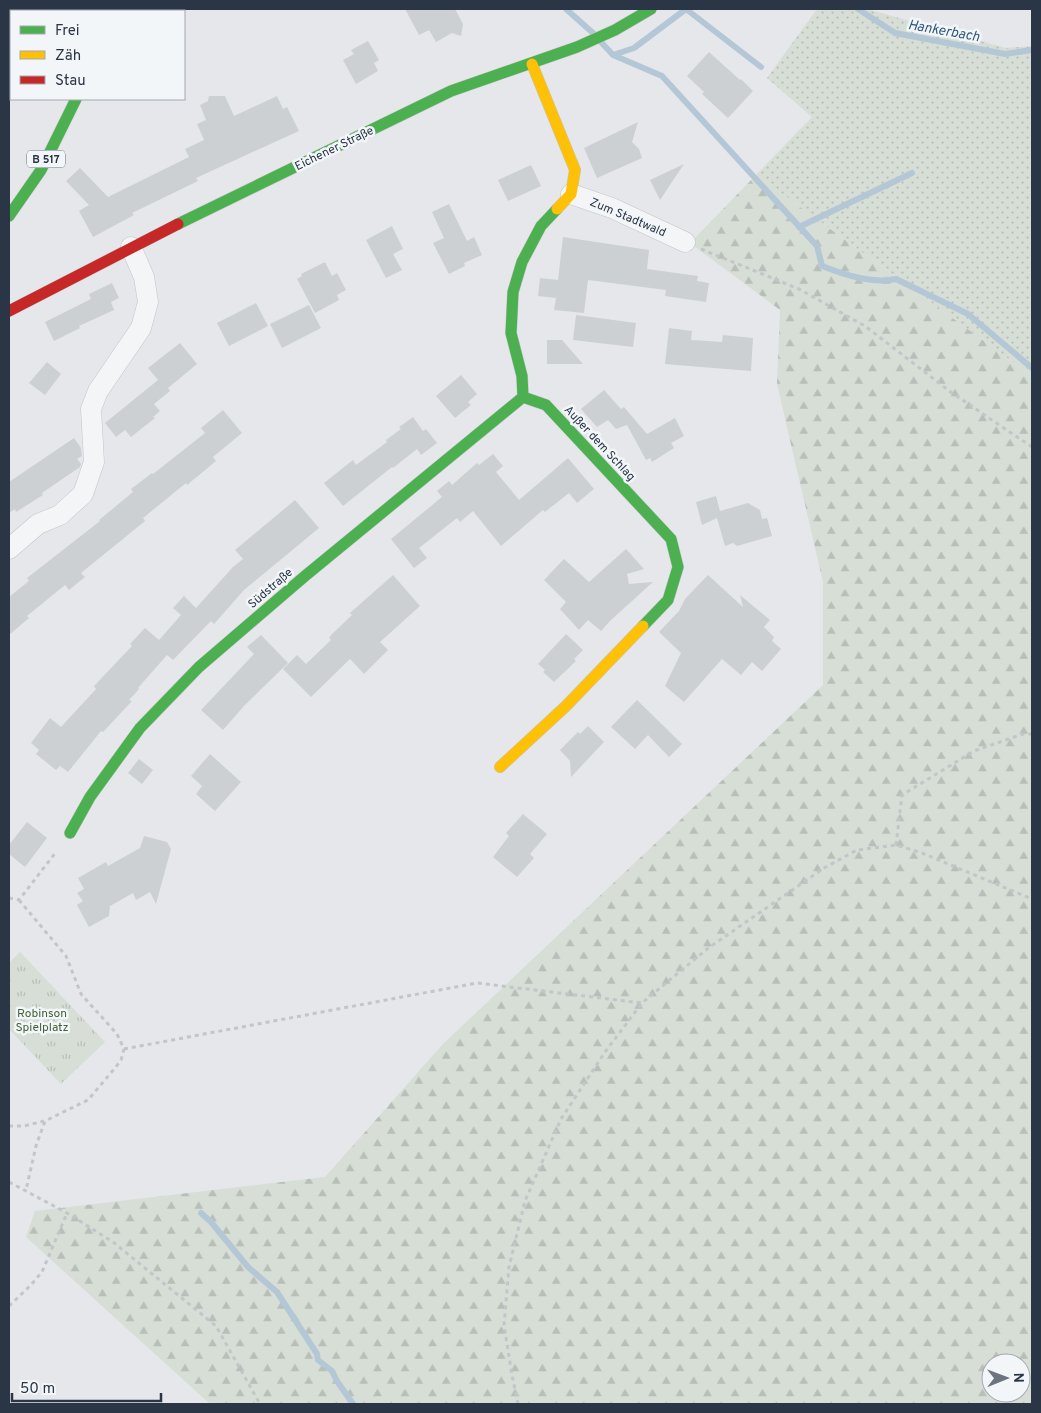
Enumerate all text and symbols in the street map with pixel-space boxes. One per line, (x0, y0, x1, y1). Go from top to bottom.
legend (10, 10, 185, 100)
water label: Hankerbach (907, 17, 981, 46)
text: Frei (55, 22, 80, 41)
text: Zäh (55, 47, 81, 66)
text: Stau (55, 72, 86, 91)
street label: Eichener Straße (292, 123, 376, 175)
road number: B 517 (27, 150, 65, 168)
street label: Zum Stadtwald (587, 195, 668, 241)
street label: Außer dem Schlag (560, 402, 639, 485)
street label: Südstraße (245, 565, 296, 613)
park label: Robinson Spielplatz (15, 1006, 69, 1036)
north arrow (981, 1353, 1031, 1403)
scale bar (12, 1370, 161, 1402)
text: N (1009, 1373, 1026, 1383)
text: 50 m (20, 1380, 55, 1399)

